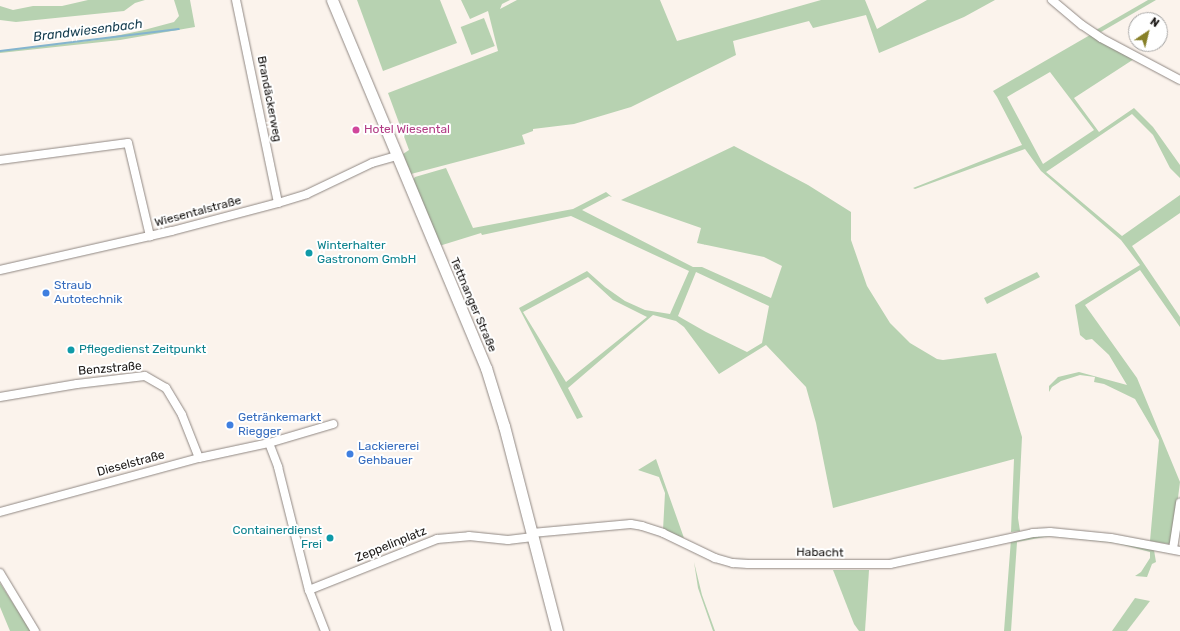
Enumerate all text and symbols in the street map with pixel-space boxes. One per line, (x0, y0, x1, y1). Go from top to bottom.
north arrow (1128, 12, 1168, 52)
text: N (1148, 15, 1162, 30)
water label: Brandwiesenbach (32, 17, 144, 45)
street label: Brandäckerweg (254, 55, 284, 143)
place label: Hotel Wiesental (364, 123, 450, 137)
marker: Hotel Wiesental (351, 125, 361, 135)
street label: Wiesentalstraße (153, 194, 243, 230)
place label: Winterhalter Gastronom GmbH (317, 239, 416, 267)
marker: Winterhalter Gastronom GmbH (304, 248, 314, 258)
street label: Tettnanger Straße (447, 255, 499, 355)
place label: Straub Autotechnik (54, 279, 122, 307)
marker: Straub Autotechnik (41, 288, 51, 298)
place label: Pflegedienst Zeitpunkt (79, 343, 206, 357)
marker: Pflegedienst Zeitpunkt (66, 345, 76, 355)
street label: Benzstraße (78, 359, 142, 379)
place label: Getränkemarkt Riegger (238, 411, 321, 439)
marker: Getränkemarkt Riegger (225, 420, 235, 430)
place label: Lackiererei Gehbauer (358, 440, 419, 468)
street label: Dieselstraße (96, 448, 166, 480)
marker: Lackiererei Gehbauer (345, 449, 355, 459)
place label: Containerdienst Frei (232, 524, 322, 552)
street label: Zeppelinplatz (353, 524, 429, 566)
marker: Containerdienst Frei (325, 533, 335, 543)
street label: Habacht (796, 545, 844, 561)

